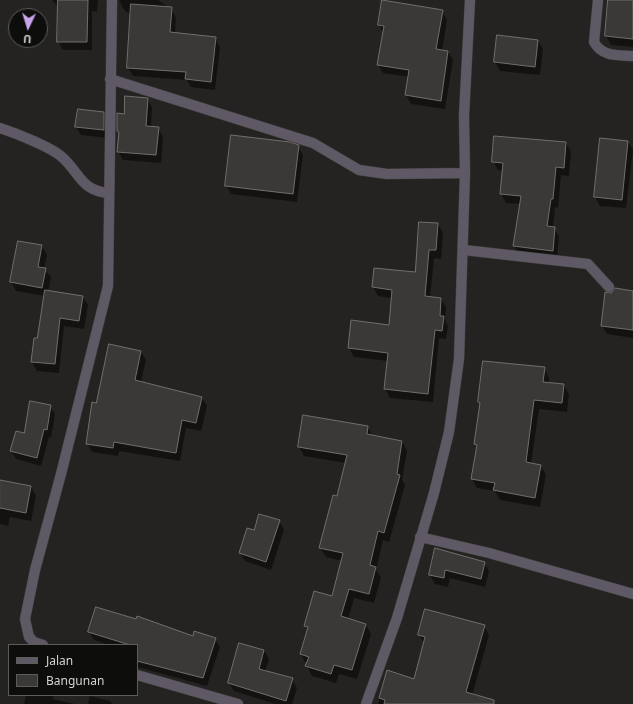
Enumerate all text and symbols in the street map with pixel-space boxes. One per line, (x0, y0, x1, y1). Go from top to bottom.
north arrow (8, 8, 48, 48)
text: U (23, 32, 32, 47)
legend (8, 644, 138, 696)
text: Jalan (46, 652, 73, 669)
text: Bangunan (46, 672, 104, 689)

